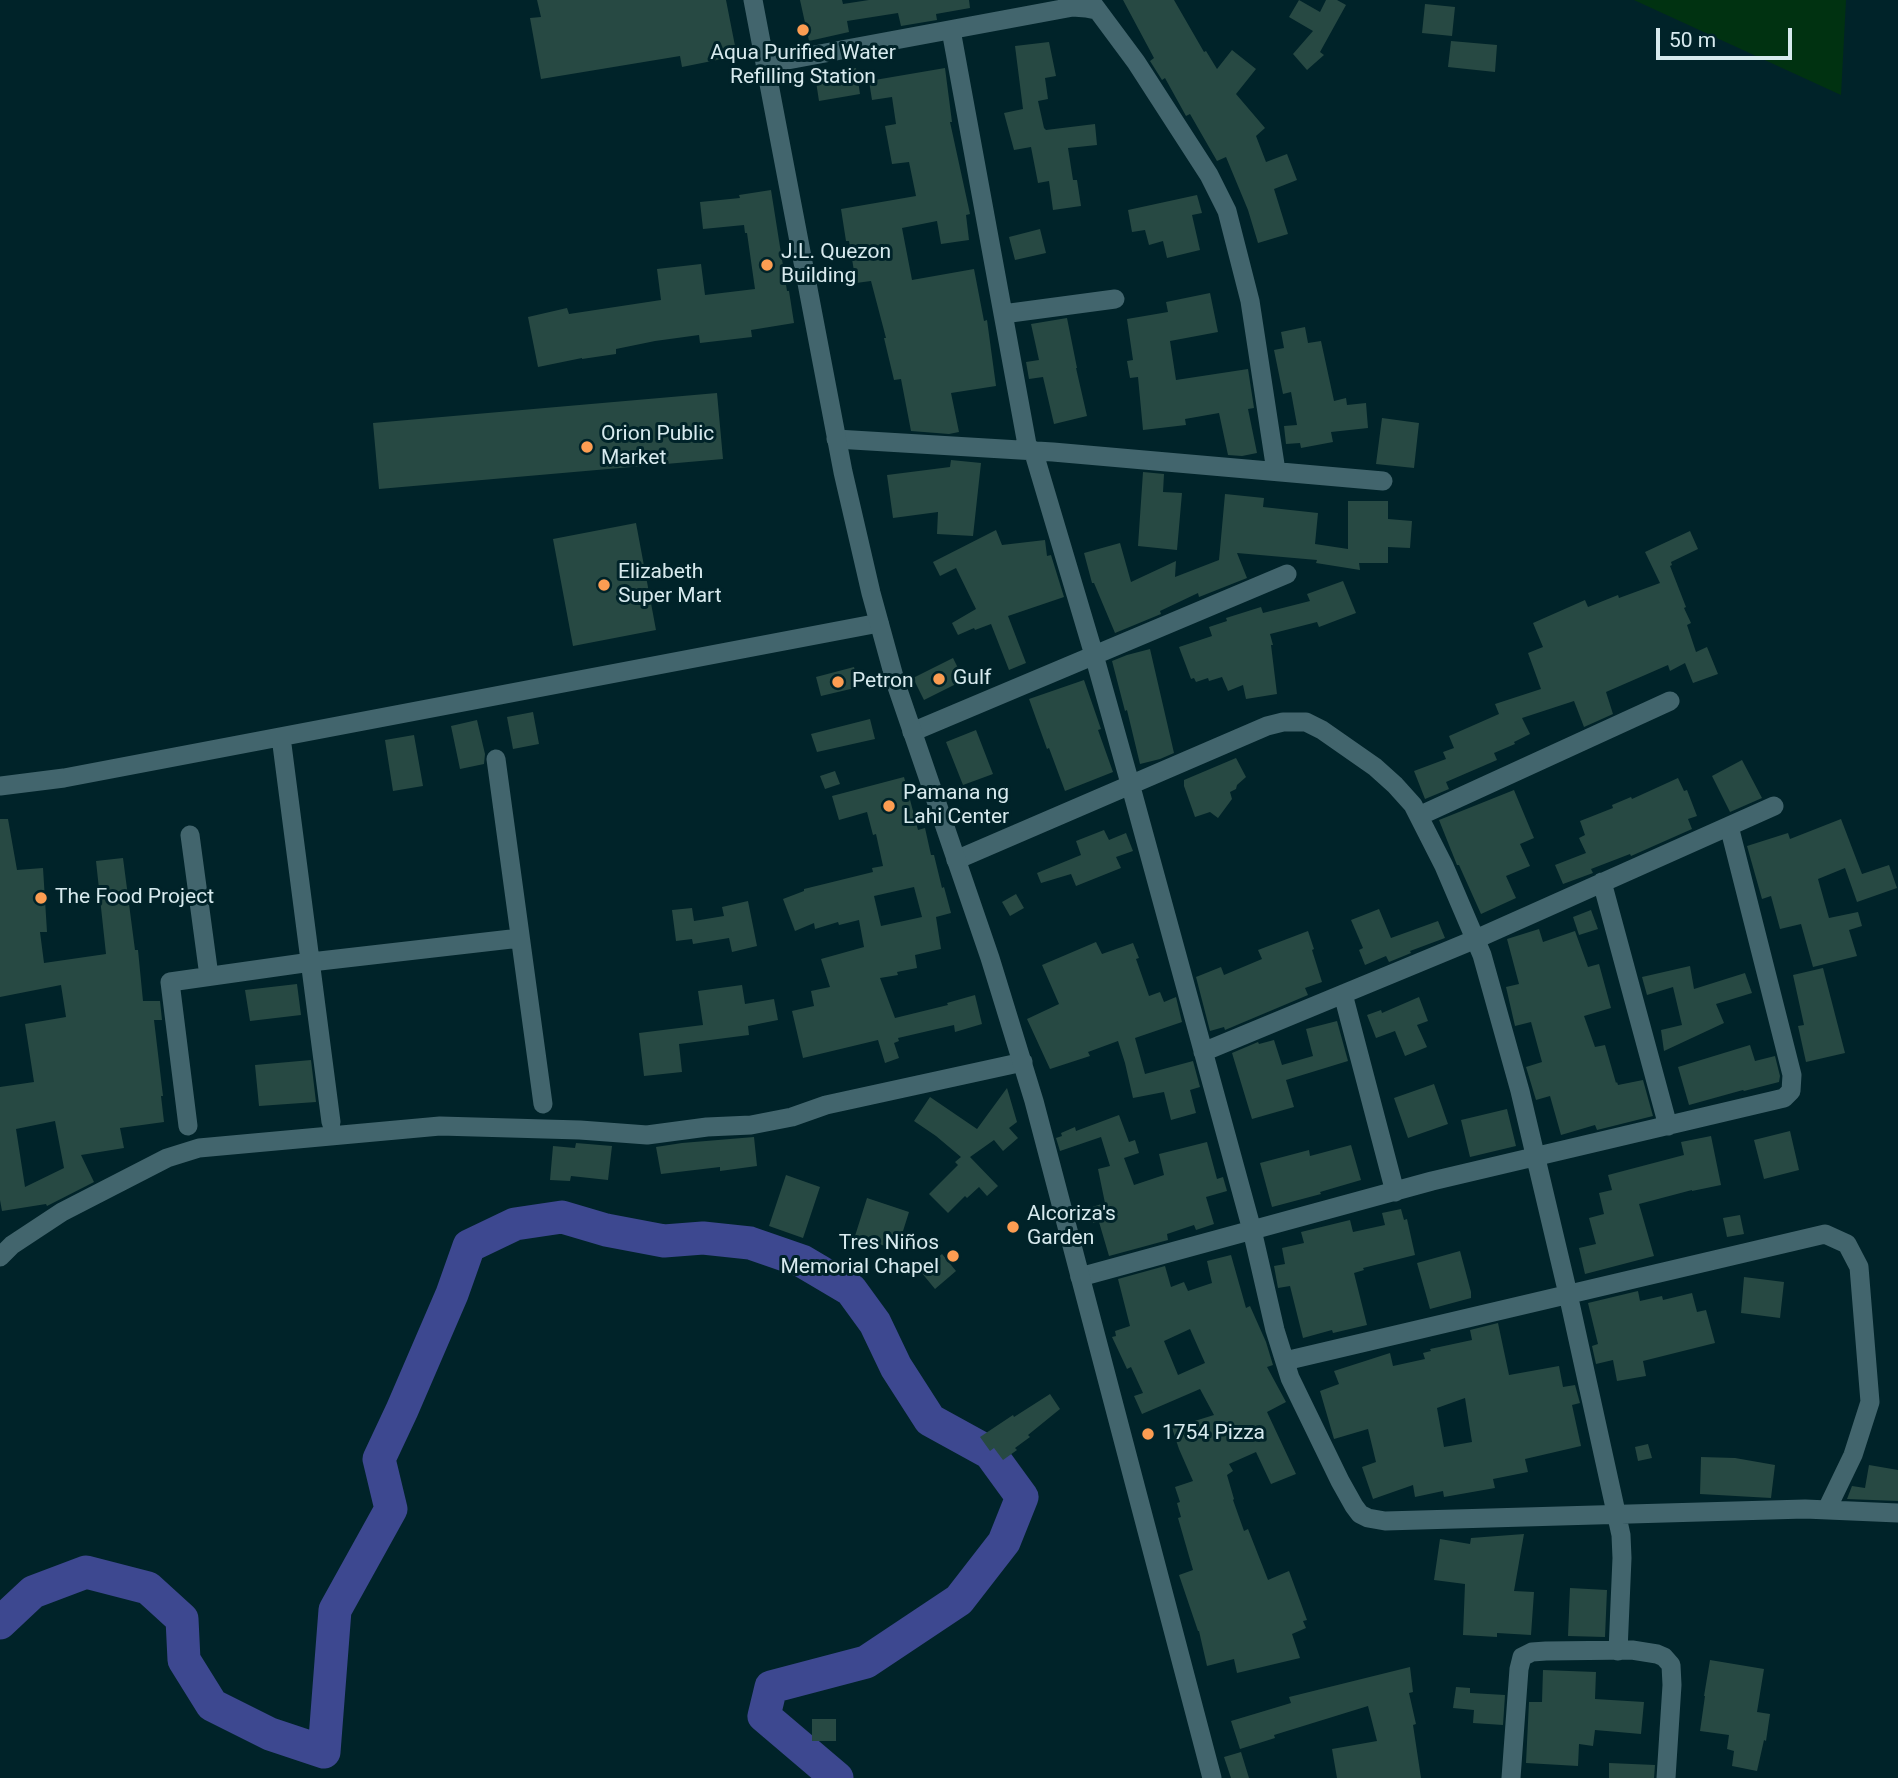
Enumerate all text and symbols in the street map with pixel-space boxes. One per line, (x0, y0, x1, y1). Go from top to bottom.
scale bar (1660, 14, 1797, 58)
marker: Aqua Purified Water Refilling Station (795, 22, 811, 38)
text: 50 m (1669, 28, 1716, 52)
place label: Aqua Purified Water Refilling Station (710, 41, 896, 91)
place label: J.L. Quezon Building (781, 240, 891, 290)
marker: J.L. Quezon Building (759, 257, 775, 273)
place label: Orion Public Market (601, 422, 714, 472)
marker: Orion Public Market (579, 439, 595, 455)
place label: Elizabeth Super Mart (618, 560, 722, 610)
marker: Elizabeth Super Mart (596, 577, 612, 593)
place label: Gulf (953, 666, 991, 692)
place label: Petron (852, 669, 914, 695)
marker: Gulf (931, 671, 947, 687)
marker: Petron (830, 674, 846, 690)
place label: Pamana ng Lahi Center (903, 781, 1009, 831)
marker: Pamana ng Lahi Center (881, 798, 897, 814)
place label: The Food Project (55, 885, 214, 911)
marker: The Food Project (33, 890, 49, 906)
place label: Alcoriza's Garden (1027, 1202, 1116, 1252)
marker: Alcoriza's Garden (1005, 1219, 1021, 1235)
place label: Tres Niños Memorial Chapel (780, 1231, 939, 1281)
marker: Tres Niños Memorial Chapel (945, 1248, 961, 1264)
place label: 1754 Pizza (1162, 1421, 1265, 1447)
marker: 1754 Pizza (1140, 1426, 1156, 1442)

